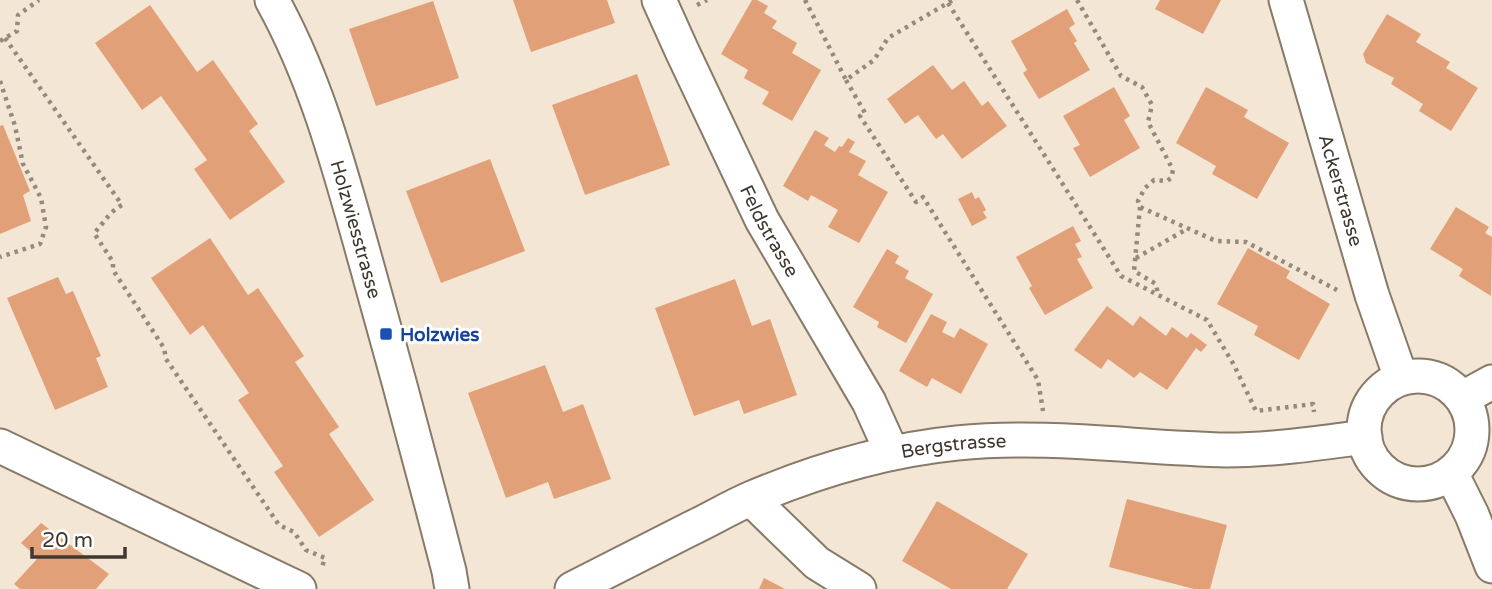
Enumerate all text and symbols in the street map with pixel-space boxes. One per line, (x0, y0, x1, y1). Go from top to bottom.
street label: Ackerstrasse (1314, 132, 1367, 249)
street label: Holzwiesstrasse (325, 158, 386, 301)
street label: Feldstrasse (735, 182, 803, 281)
place label: Holzwies (400, 324, 479, 346)
marker: Holzwies (378, 326, 394, 342)
street label: Bergstrasse (899, 430, 1007, 463)
scale bar (32, 516, 124, 560)
text: 20 m (42, 528, 93, 553)

